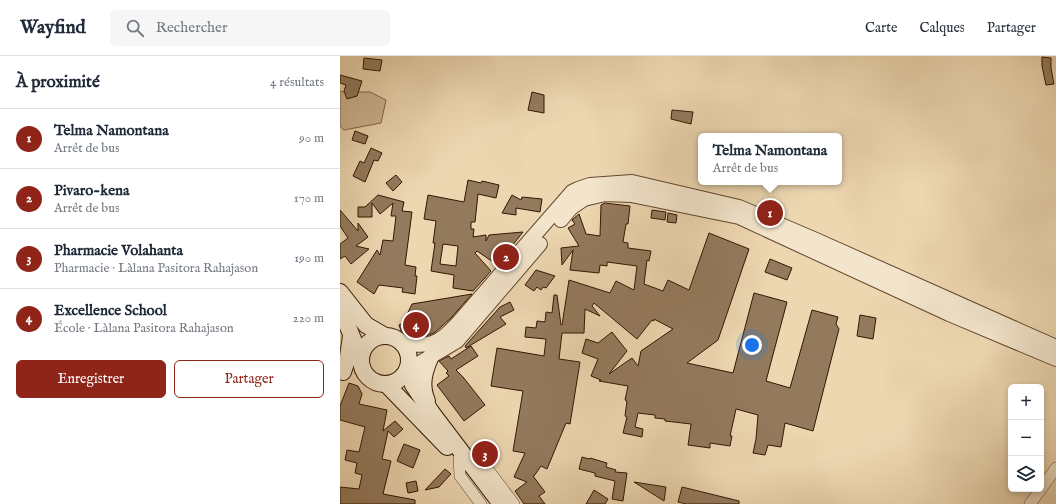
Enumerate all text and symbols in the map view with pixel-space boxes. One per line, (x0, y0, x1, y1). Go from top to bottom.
search box (110, 10, 390, 46)
text: Wayfind (20, 16, 86, 40)
icon: search (124, 17, 146, 39)
text: Rechercher (156, 18, 227, 37)
text: Carte (865, 19, 897, 37)
text: Calques (919, 19, 965, 37)
text: Partager (987, 19, 1036, 37)
text: À proximité (16, 72, 100, 93)
text: 4 résultats (270, 74, 324, 91)
text: Telma Namontana (54, 121, 169, 140)
text: 1 (27, 130, 31, 147)
text: 90 m (299, 130, 324, 147)
popup (698, 133, 842, 185)
text: Arrêt de bus (54, 140, 120, 157)
text: Telma Namontana (713, 141, 827, 160)
text: Arrêt de bus (713, 160, 778, 177)
text: Pivaro-kena (54, 181, 130, 200)
text: 2 (26, 190, 32, 207)
text: 170 m (294, 190, 324, 207)
pin: 1 (757, 198, 783, 228)
text: Arrêt de bus (54, 200, 120, 217)
text: Pharmacie Volahanta (54, 241, 183, 260)
pin: 2 (493, 242, 519, 272)
text: 3 (27, 250, 31, 267)
text: 190 m (294, 250, 324, 267)
text: Pharmacie · Làlana Pasitora Rahajason (54, 260, 258, 277)
text: Excellence School (54, 301, 167, 320)
text: 4 (26, 310, 32, 327)
text: 220 m (293, 310, 324, 327)
pin: 4 (403, 310, 429, 340)
text: École · Làlana Pasitora Rahajason (54, 320, 234, 337)
your location (742, 335, 762, 355)
button: Enregistrer (16, 360, 166, 398)
button: Partager (174, 360, 324, 398)
map controls (1008, 384, 1044, 492)
button: + (1008, 384, 1044, 420)
button: − (1008, 420, 1044, 456)
pin: 3 (472, 439, 498, 469)
button: layers (1008, 456, 1044, 492)

